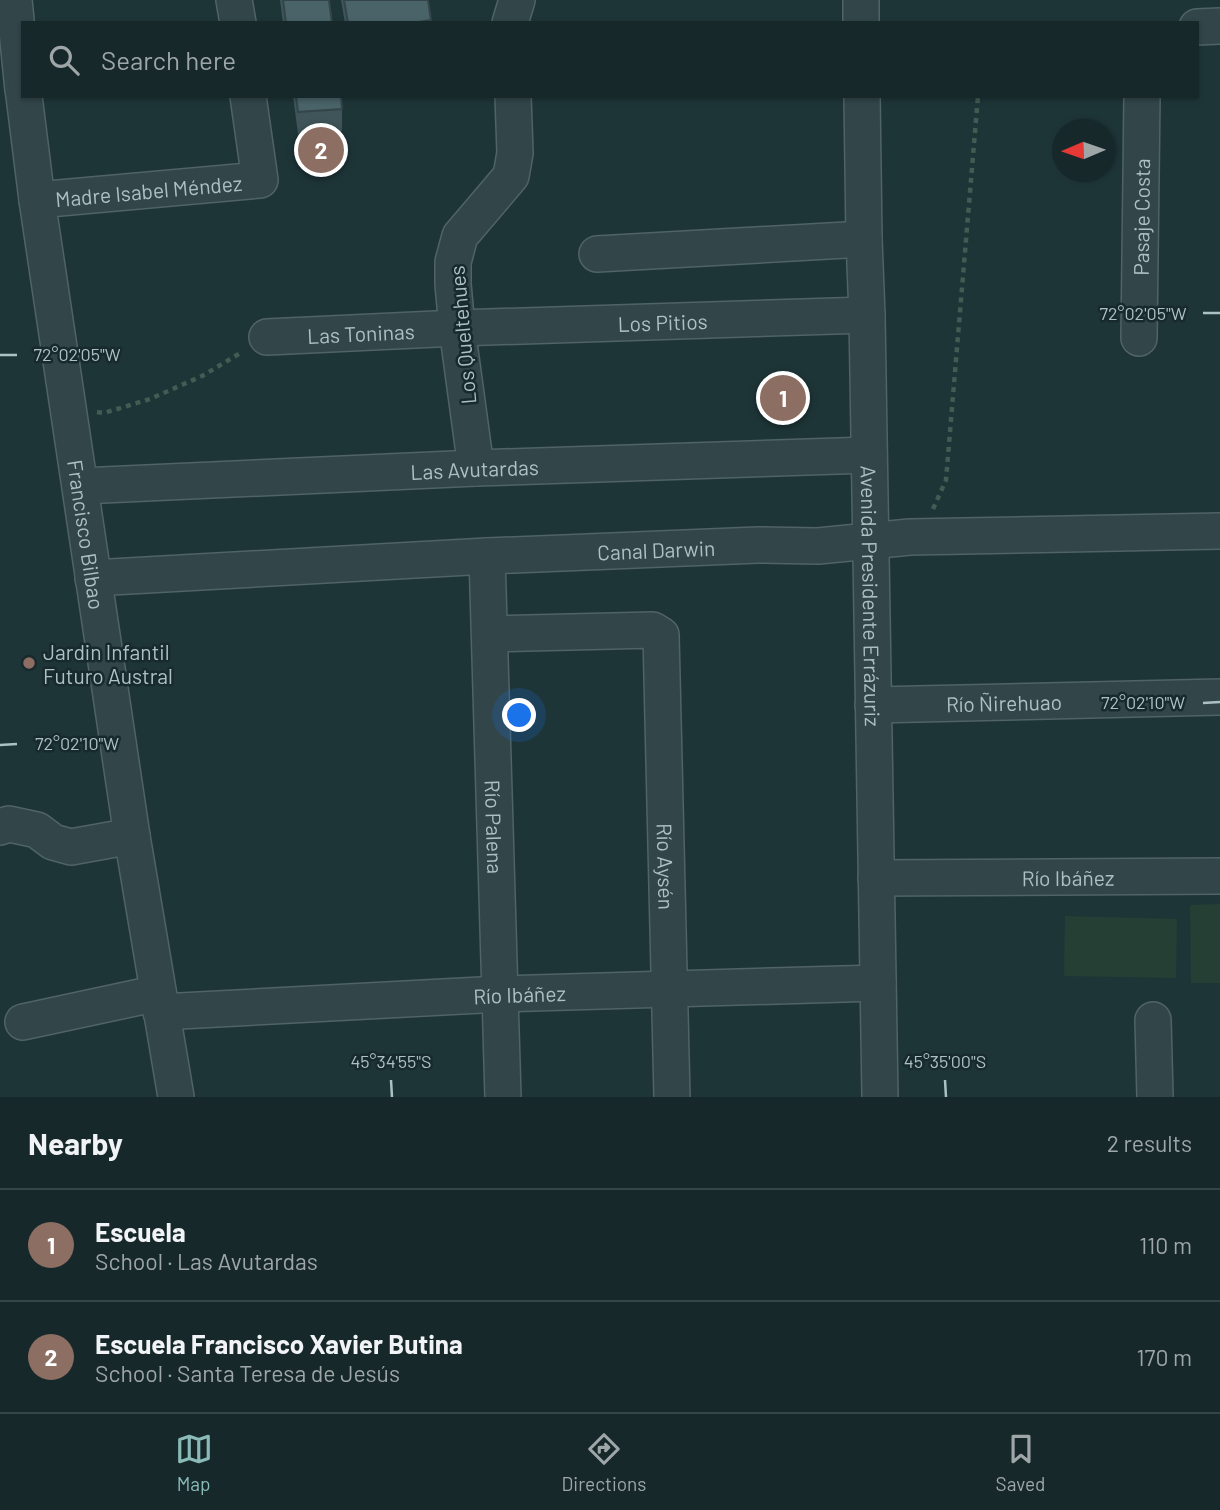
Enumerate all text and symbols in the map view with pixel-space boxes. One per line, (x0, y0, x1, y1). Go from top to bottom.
search box (21, 21, 1199, 98)
icon: search (45, 41, 83, 79)
text: Search here (101, 44, 236, 75)
north arrow (1052, 119, 1115, 182)
pin: 2 (298, 124, 344, 176)
street label: Pasaje Costa (1127, 158, 1154, 276)
street label: Madre Isabel Méndez (54, 169, 243, 211)
street label: Los Queltehues (443, 265, 481, 405)
text: 72°02'05"W (1099, 302, 1187, 324)
street label: Los Pitios (617, 308, 708, 335)
street label: Las Toninas (306, 318, 415, 348)
text: 72°02'05"W (33, 343, 121, 365)
pin: 1 (760, 372, 806, 424)
street label: Las Avutardas (410, 453, 539, 483)
street label: Francisco Bilbao (63, 458, 110, 611)
street label: Avenida Presidente Errázuriz (857, 465, 886, 727)
street label: Canal Darwin (597, 534, 716, 564)
place label: Jardin Infantil Futuro Austral (43, 639, 173, 688)
marker: Jardin Infantil Futuro Austral (21, 655, 37, 671)
street label: Río Ñirehuao (946, 688, 1062, 716)
text: 72°02'10"W (1101, 691, 1185, 713)
your location (502, 698, 536, 732)
text: 72°02'10"W (35, 732, 119, 754)
street label: Río Palena (481, 779, 509, 874)
street label: Río Aysén (653, 823, 680, 910)
street label: Río Ibáñez (1022, 864, 1114, 890)
street label: Río Ibáñez (473, 980, 566, 1008)
text: 45°34'55"S (350, 1050, 432, 1072)
text: 45°35'00"S (904, 1050, 986, 1072)
text: Nearby (28, 1125, 123, 1161)
text: 2 results (1107, 1129, 1192, 1157)
text: Escuela (95, 1216, 186, 1247)
text: 1 (47, 1231, 55, 1259)
text: 110 m (1139, 1231, 1192, 1259)
text: School · Las Avutardas (95, 1247, 318, 1275)
text: Escuela Francisco Xavier Butina (95, 1328, 463, 1359)
text: 2 (45, 1343, 57, 1371)
text: 170 m (1136, 1343, 1192, 1371)
text: School · Santa Teresa de Jesús (95, 1359, 400, 1387)
tab: Map (175, 1430, 213, 1495)
tab: Directions (562, 1430, 647, 1495)
tab: Saved (996, 1430, 1045, 1495)

